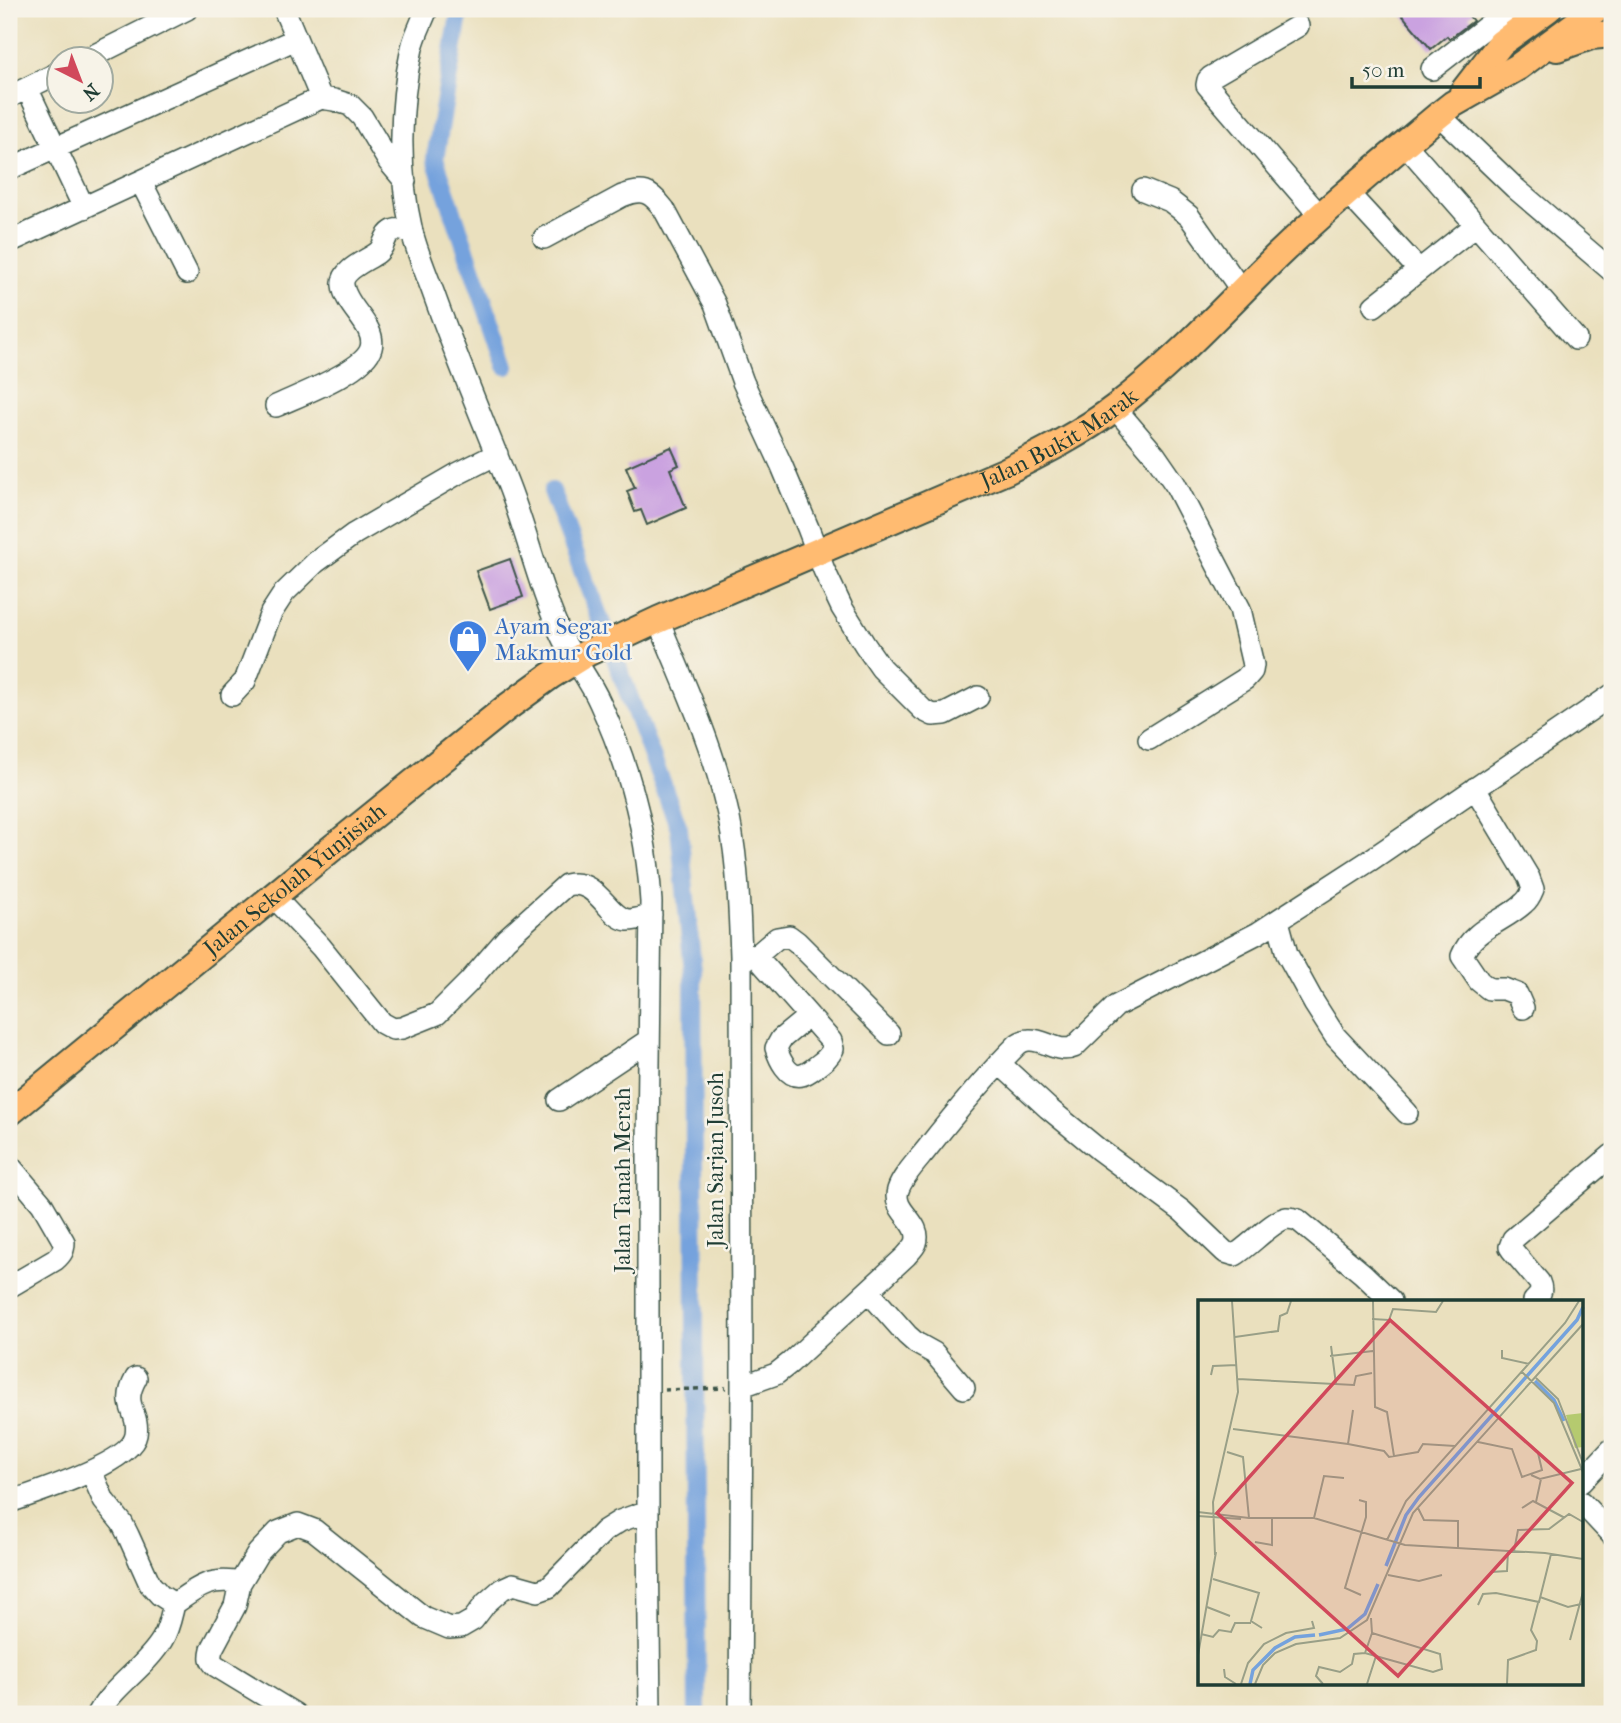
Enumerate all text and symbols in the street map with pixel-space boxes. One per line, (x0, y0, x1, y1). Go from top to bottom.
north arrow (46, 46, 116, 116)
scale bar (1352, 46, 1479, 90)
text: 50 m (1362, 58, 1405, 82)
text: N (78, 79, 103, 105)
street label: Jalan Bukit Marak (974, 382, 1144, 495)
place label: Ayam Segar Makmur Gold (494, 613, 632, 666)
shop icon: Ayam Segar Makmur Gold (447, 618, 489, 673)
street label: Jalan Sekolah Yunjisiah (197, 797, 391, 963)
street label: Jalan Sarjan Jusoh (702, 1072, 729, 1250)
street label: Jalan Tanah Merah (609, 1087, 636, 1275)
inset map (1198, 1300, 1582, 1684)

